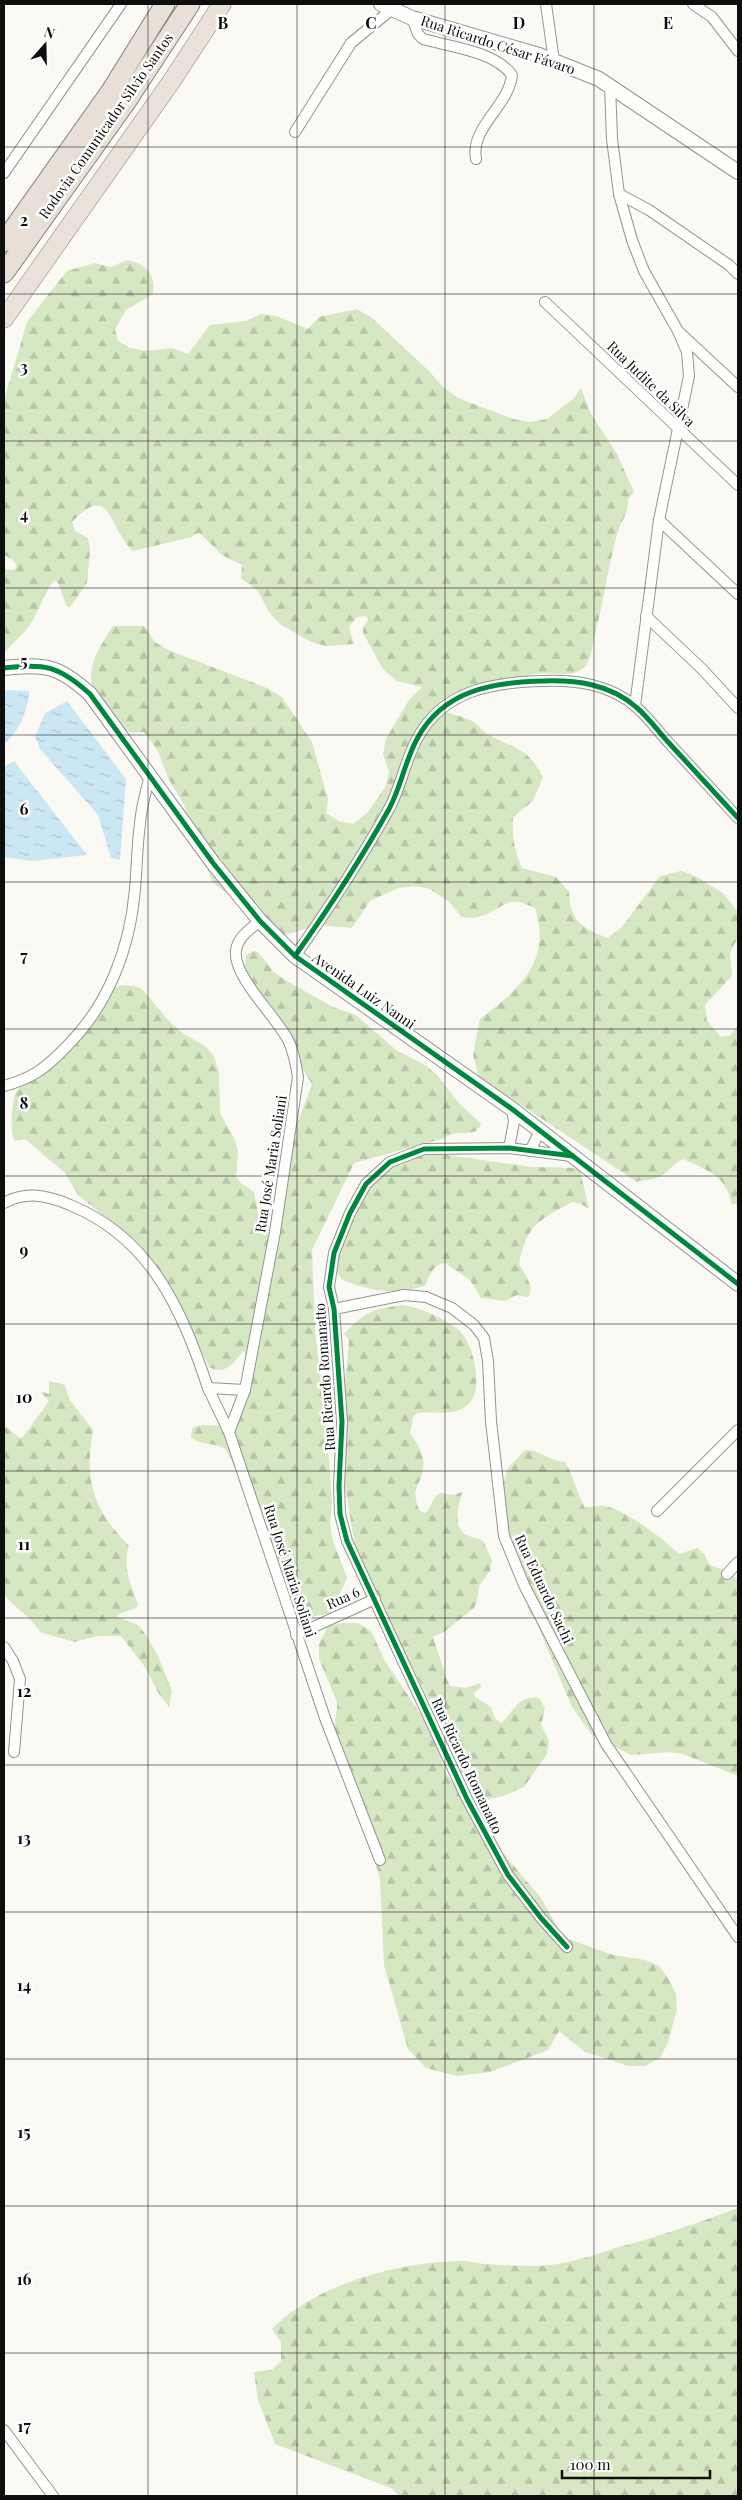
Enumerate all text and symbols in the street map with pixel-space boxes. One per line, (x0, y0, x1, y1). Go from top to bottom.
street label: Rua Ricardo César Fávaro (419, 11, 578, 79)
text: B (218, 12, 229, 33)
text: C (365, 12, 377, 33)
text: D (513, 12, 525, 33)
text: E (663, 12, 673, 33)
north arrow (20, 20, 70, 70)
text: N (42, 22, 58, 43)
street label: Rodovia Comunicador Silvio Santos (34, 29, 177, 222)
text: 2 (20, 209, 28, 230)
street label: Rua Judite da Silva (603, 337, 700, 431)
text: 3 (20, 356, 28, 377)
text: 4 (20, 503, 28, 524)
text: 5 (20, 650, 28, 671)
text: 6 (20, 798, 29, 819)
text: 7 (20, 945, 28, 966)
street label: Avenida Luiz Nanni (308, 947, 420, 1033)
text: 8 (20, 1092, 29, 1113)
street label: Rua José Maria Soliani (250, 1094, 291, 1234)
text: 9 (20, 1239, 29, 1260)
street label: Rua Ricardo Romanatto (310, 1302, 339, 1452)
text: 10 (16, 1386, 32, 1407)
street label: Rua José Maria Soliani (260, 1502, 321, 1640)
street label: Rua Eduardo Sachi (511, 1531, 578, 1646)
text: 11 (18, 1533, 30, 1554)
street label: Rua 6 (323, 1582, 363, 1613)
text: 12 (17, 1680, 31, 1701)
street label: Rua Ricardo Romanatto (428, 1695, 508, 1837)
text: 13 (17, 1827, 31, 1848)
text: 14 (17, 1974, 31, 1995)
text: 15 (17, 2121, 31, 2142)
text: 16 (16, 2268, 32, 2289)
text: 17 (17, 2415, 31, 2436)
scale bar (562, 2448, 710, 2480)
text: 100 m (570, 2454, 611, 2474)

